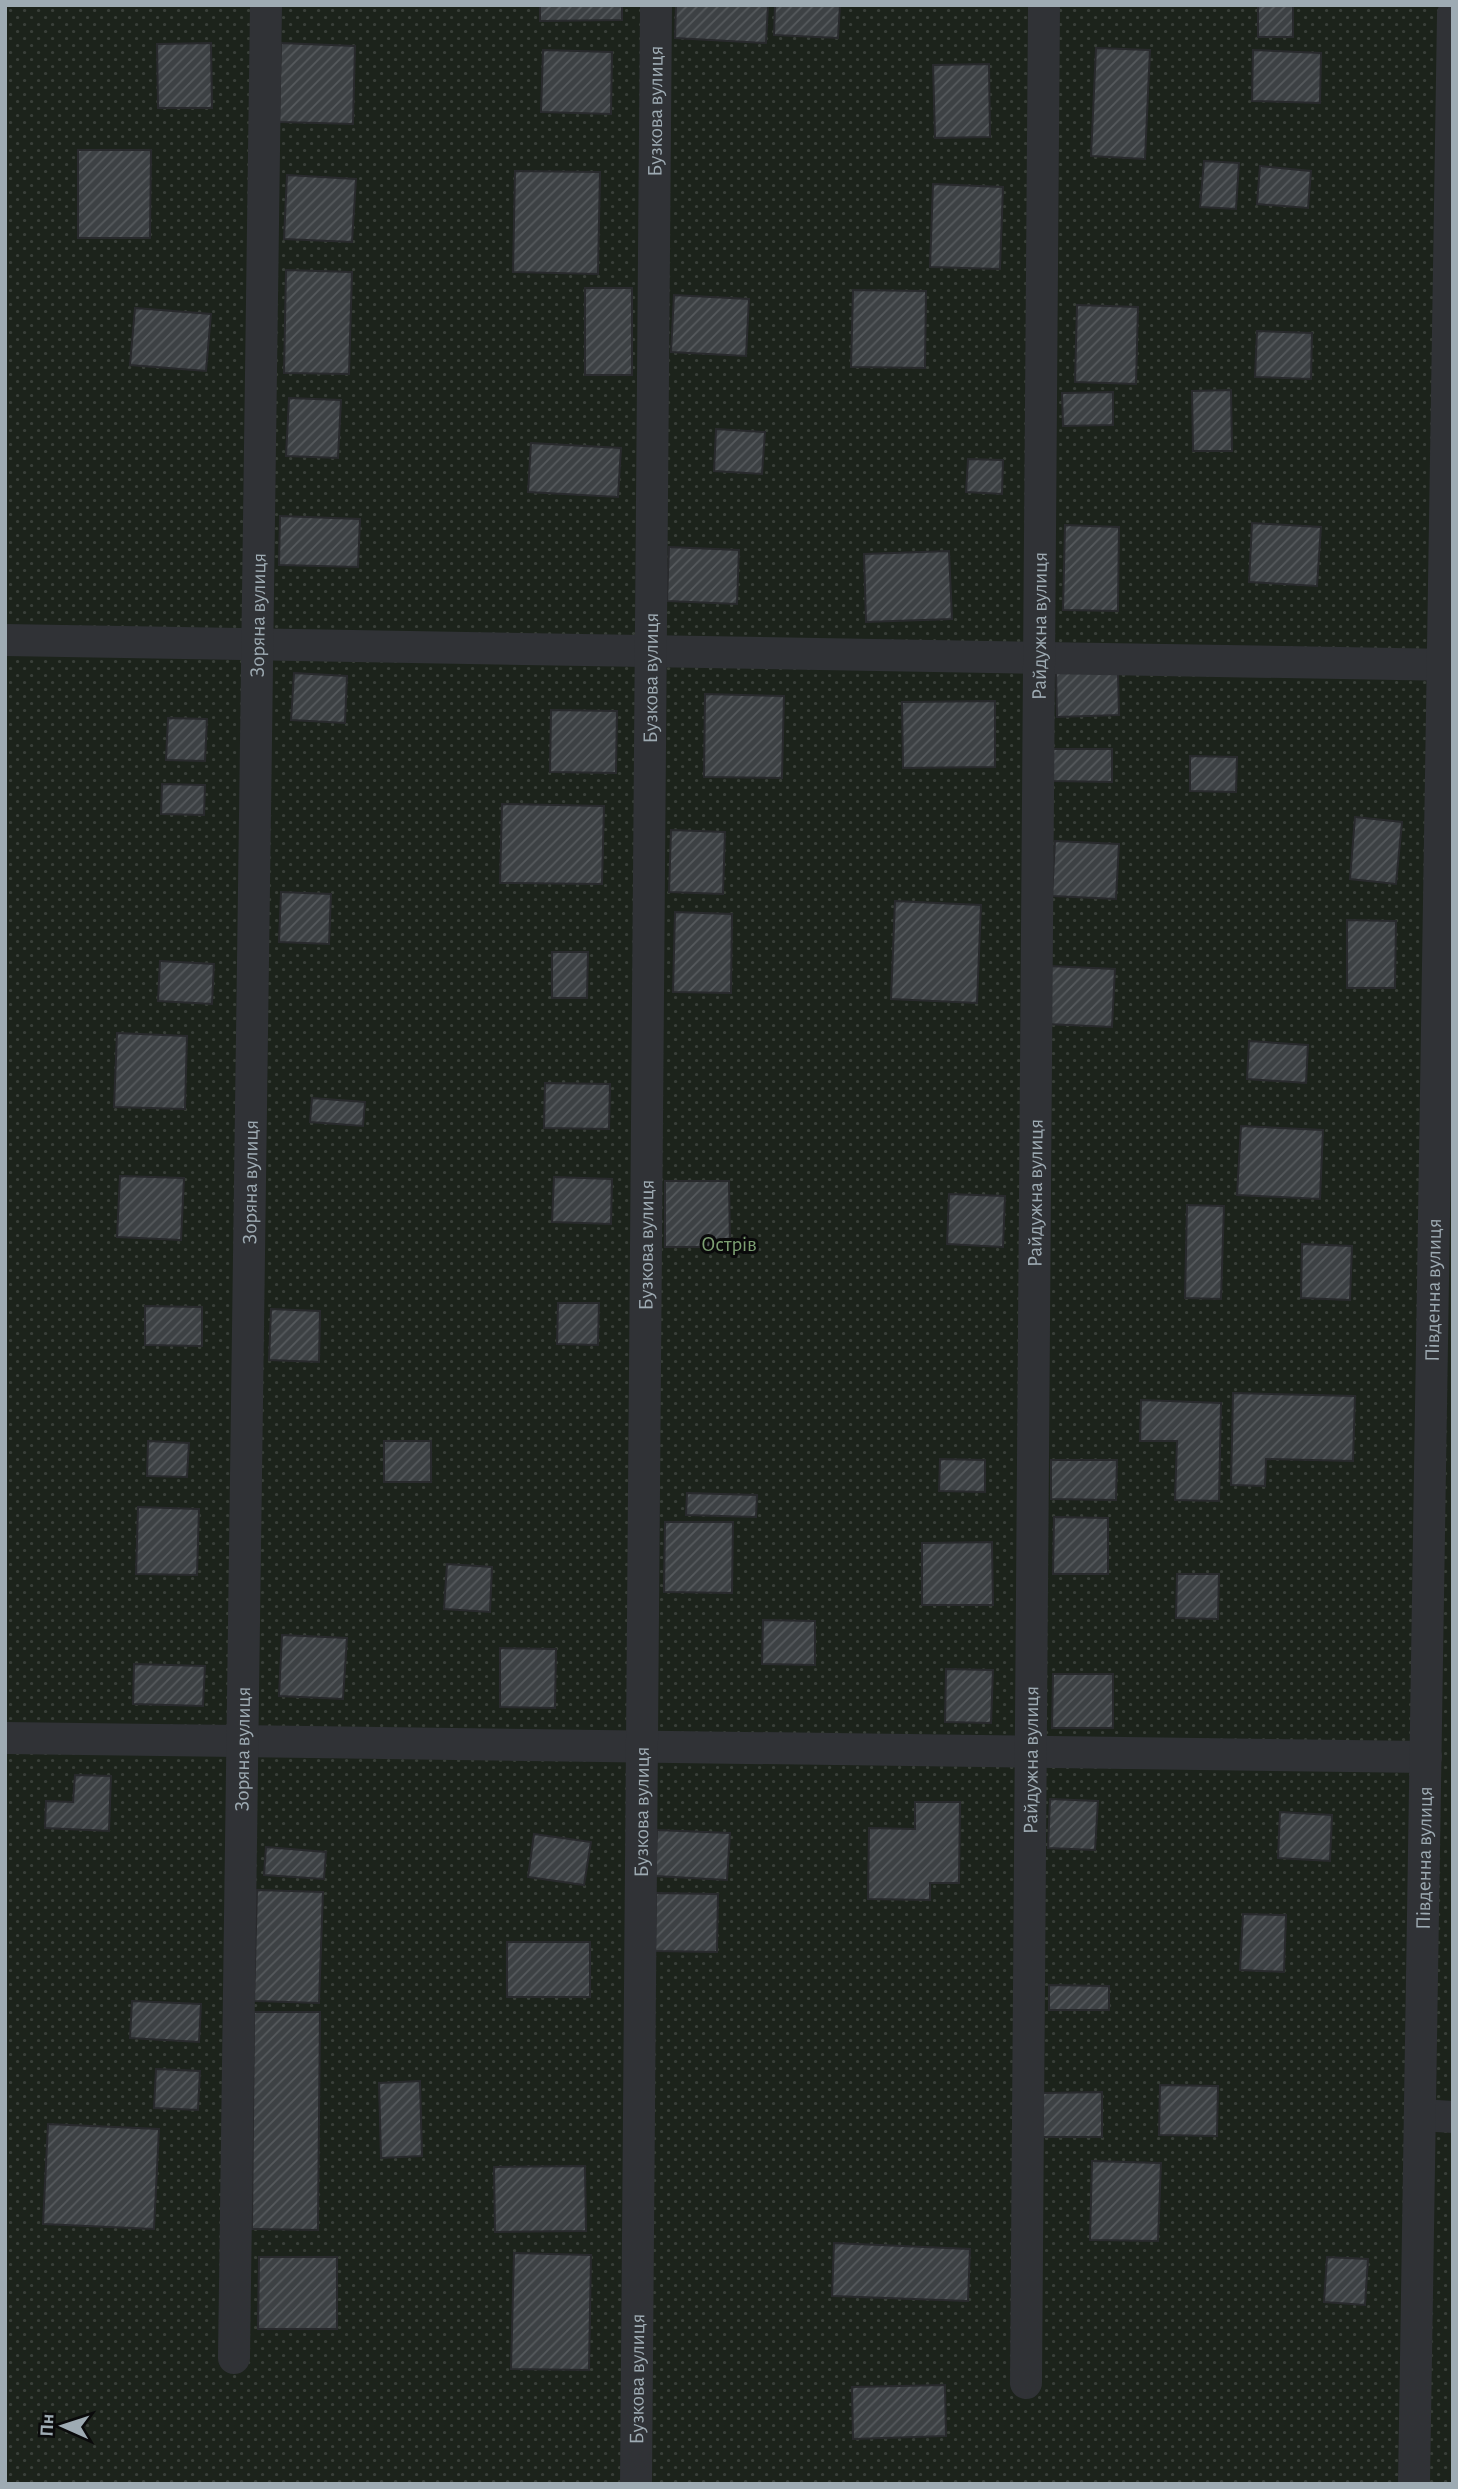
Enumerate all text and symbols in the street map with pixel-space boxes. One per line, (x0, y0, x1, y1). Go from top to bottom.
street label: Бузкова вулиця (644, 46, 666, 177)
street label: Райдужна вулиця (1028, 552, 1050, 700)
street label: Зоряна вулиця (246, 553, 269, 678)
street label: Бузкова вулиця (640, 612, 662, 744)
street label: Райдужна вулиця (1024, 1119, 1046, 1267)
street label: Зоряна вулиця (239, 1120, 261, 1245)
street label: Бузкова вулиця (635, 1179, 657, 1311)
street label: Південна вулиця (1421, 1218, 1444, 1362)
park label: Острів (701, 1234, 757, 1255)
street label: Райдужна вулиця (1020, 1686, 1042, 1834)
street label: Зоряна вулиця (231, 1687, 254, 1812)
street label: Бузкова вулиця (630, 1746, 652, 1878)
street label: Південна вулиця (1412, 1786, 1436, 1930)
street label: Бузкова вулиця (626, 2313, 648, 2445)
north arrow (28, 2391, 98, 2461)
text: Пн (37, 2413, 58, 2437)

